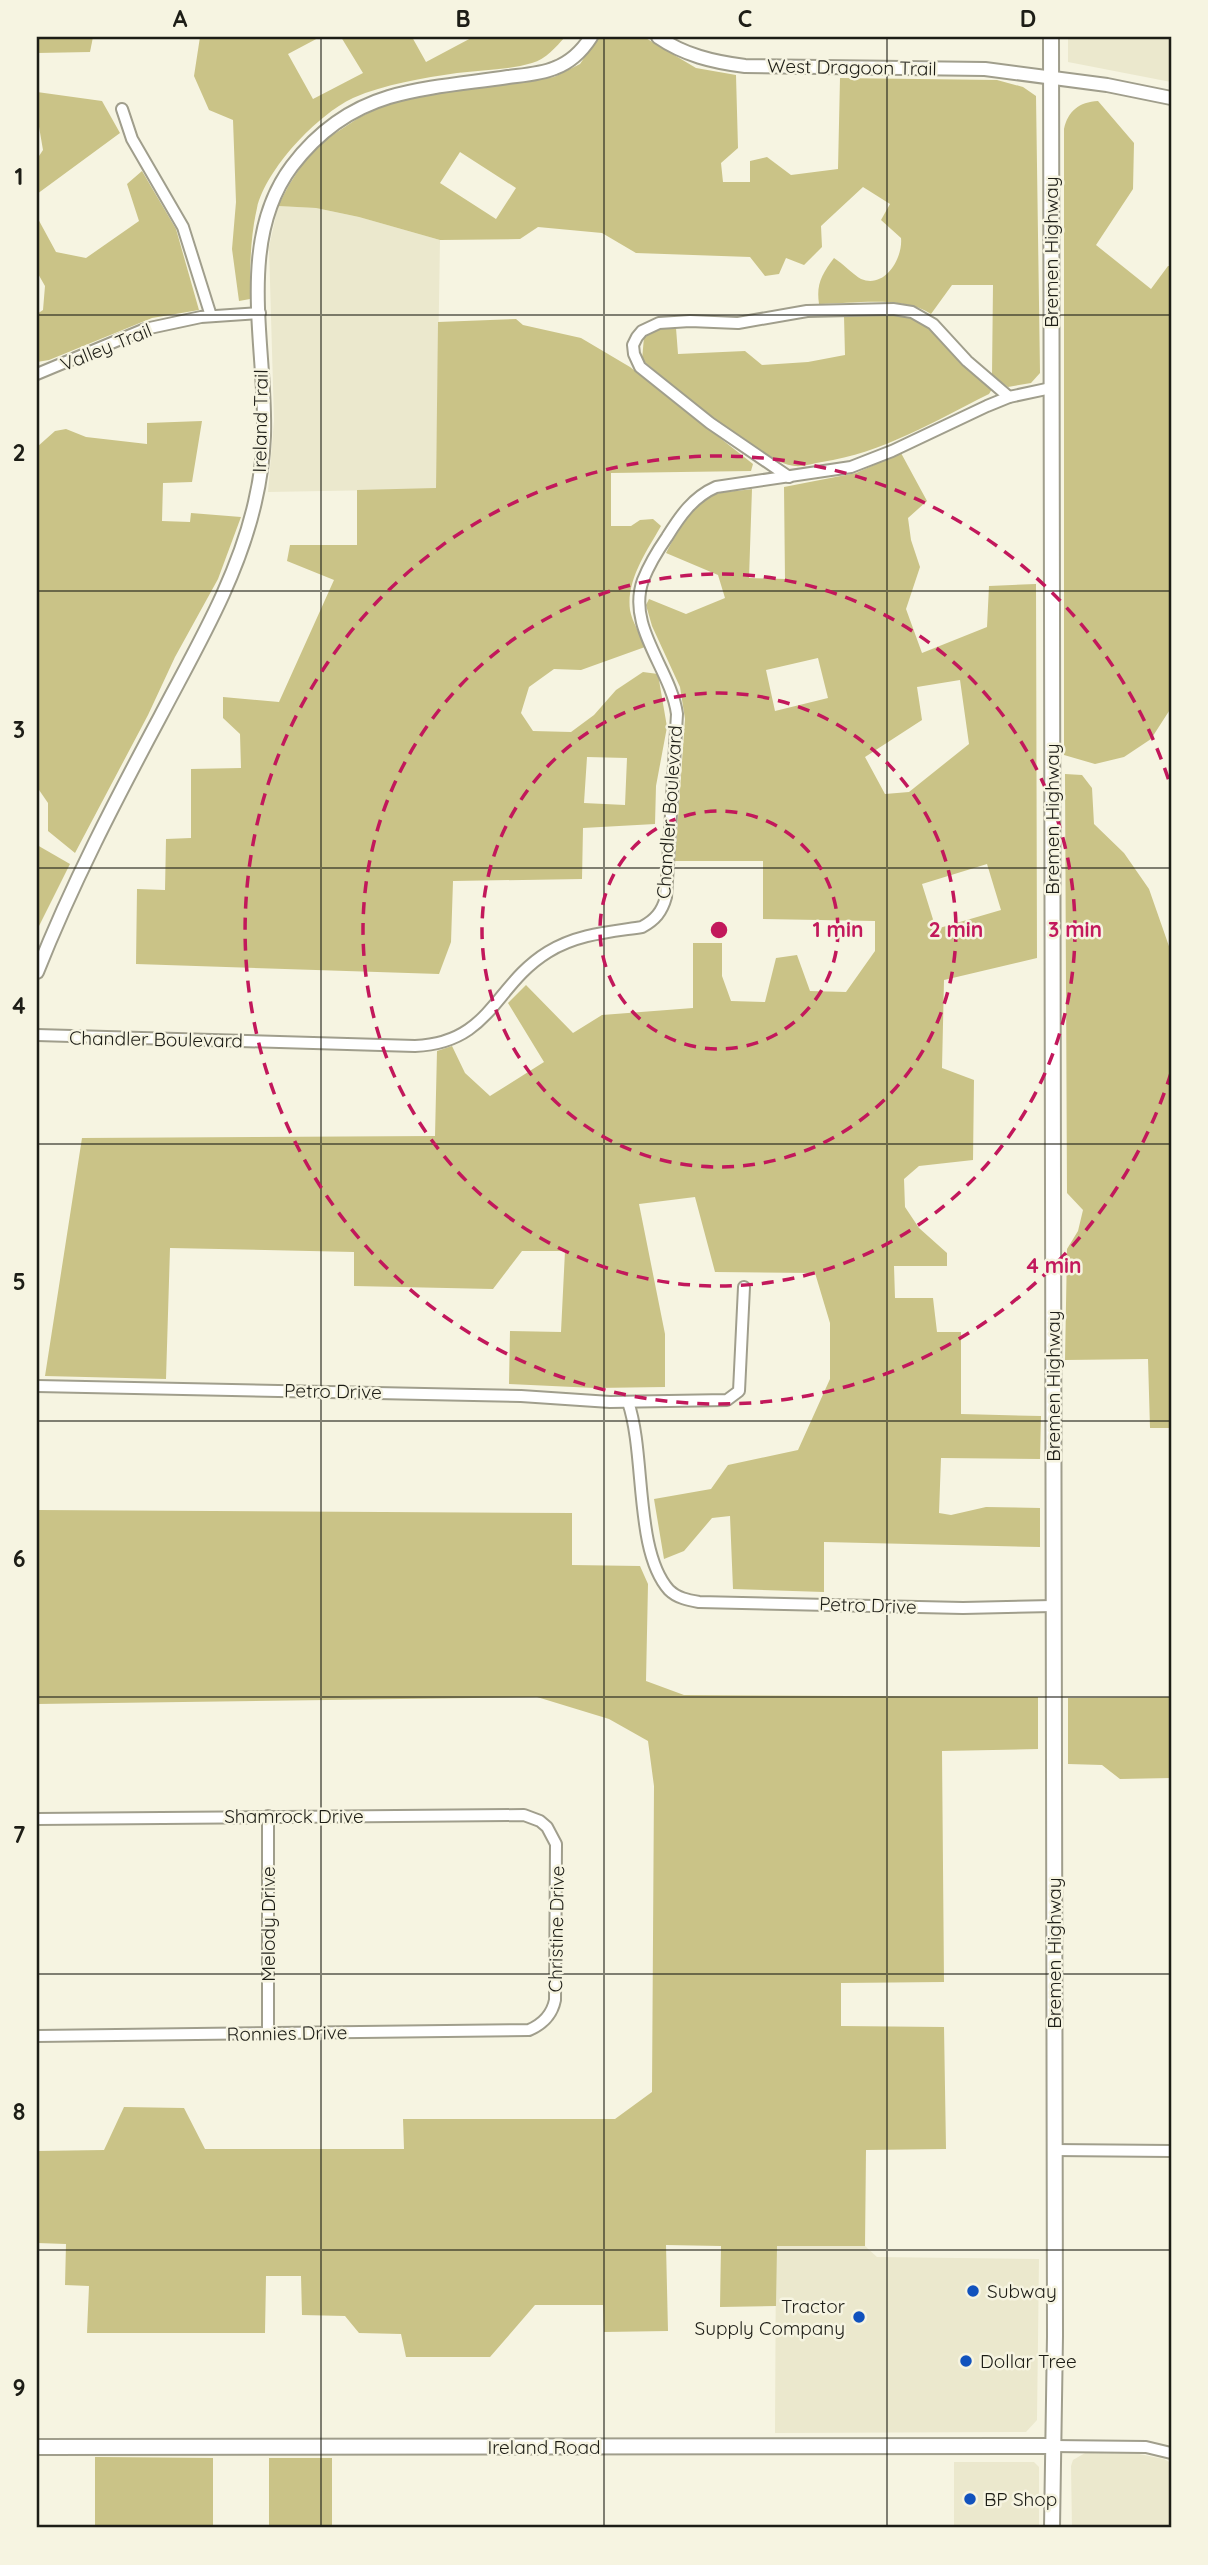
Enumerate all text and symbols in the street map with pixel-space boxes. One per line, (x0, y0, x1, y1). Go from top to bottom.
text: A (173, 4, 188, 33)
text: B (455, 4, 471, 33)
text: C (738, 4, 752, 33)
text: D (1020, 4, 1036, 33)
street label: West Dragoon Trail (767, 54, 937, 80)
text: 1 (15, 162, 23, 191)
street label: Bremen Highway (1039, 176, 1063, 328)
street label: Valley Trail (57, 318, 155, 376)
street label: Ireland Trail (247, 369, 273, 473)
text: 2 (12, 438, 26, 467)
text: 3 (13, 715, 25, 744)
street label: Chandler Boulevard (651, 724, 687, 900)
street label: Bremen Highway (1040, 743, 1064, 895)
text: 1 min (813, 916, 863, 942)
text: 2 min (929, 916, 983, 942)
text: 3 min (1048, 916, 1102, 942)
centre of rings (707, 918, 731, 942)
text: 4 (12, 991, 26, 1020)
street label: Chandler Boulevard (69, 1025, 243, 1053)
text: 4 min (1026, 1252, 1082, 1278)
text: 5 (12, 1267, 26, 1296)
street label: Bremen Highway (1041, 1310, 1065, 1462)
street label: Petro Drive (284, 1378, 382, 1404)
text: 6 (13, 1544, 25, 1573)
street label: Petro Drive (819, 1591, 917, 1619)
street label: Shamrock Drive (224, 1804, 364, 1828)
text: 7 (13, 1820, 26, 1849)
street label: Christine Drive (543, 1865, 569, 1993)
street label: Melody Drive (256, 1866, 280, 1982)
street label: Bremen Highway (1042, 1877, 1066, 2029)
street label: Ronnies Drive (226, 2020, 348, 2046)
text: 8 (13, 2097, 25, 2126)
place label: Subway (987, 2279, 1057, 2303)
marker: Subway (965, 2283, 981, 2299)
place label: Tractor Supply Company (695, 2294, 846, 2340)
marker: Tractor Supply Company (851, 2309, 867, 2325)
place label: Dollar Tree (980, 2349, 1077, 2373)
marker: Dollar Tree (958, 2353, 974, 2369)
text: 9 (12, 2373, 26, 2402)
street label: Ireland Road (487, 2435, 601, 2459)
place label: BP Shop (984, 2487, 1057, 2511)
marker: BP Shop (962, 2491, 978, 2507)

